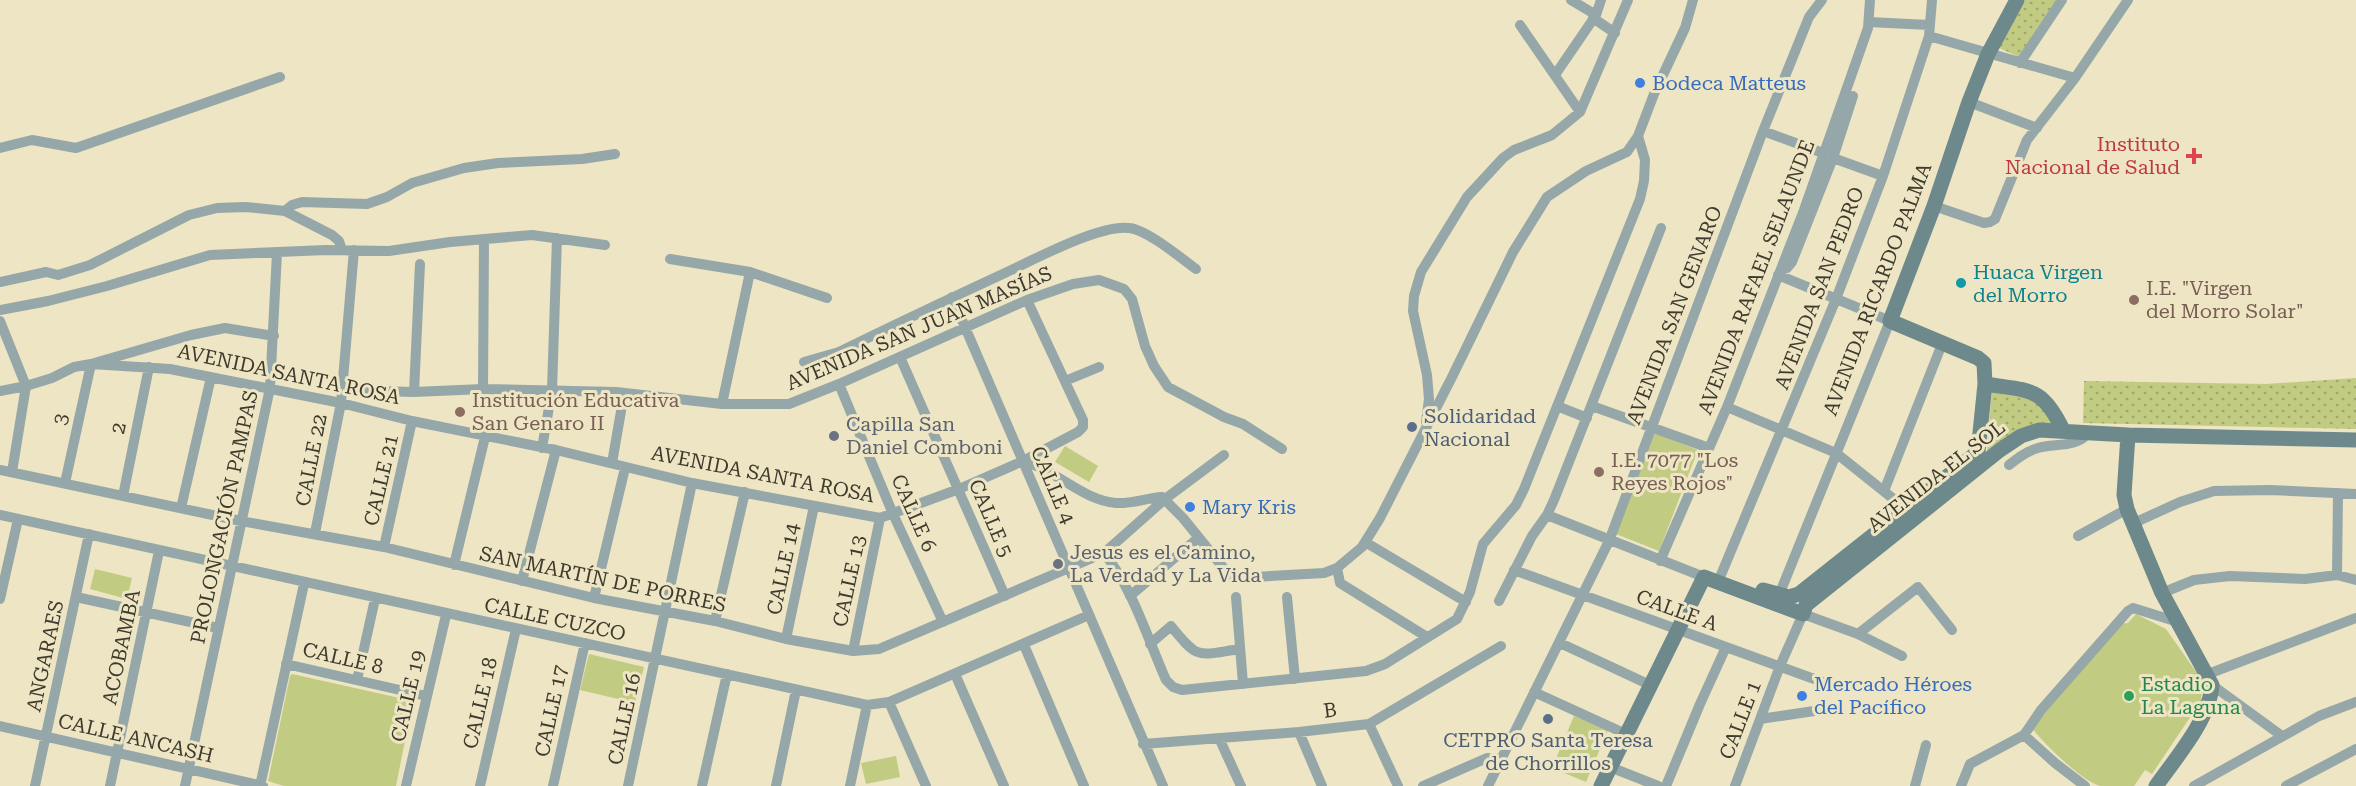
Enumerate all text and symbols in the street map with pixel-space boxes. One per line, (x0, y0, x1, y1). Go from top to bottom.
place label: Bodeca Matteus (1652, 71, 1806, 95)
marker: Bodeca Matteus (1633, 76, 1647, 90)
place label: Instituto Nacional de Salud (2005, 132, 2180, 179)
street label: AVENIDA RAFAEL SELAUNDE (1692, 136, 1820, 418)
marker: Instituto Nacional de Salud (2185, 147, 2203, 165)
street label: AVENIDA RICARDO PALMA (1818, 159, 1936, 419)
street label: AVENIDA SAN PEDRO (1769, 183, 1869, 393)
street label: AVENIDA SAN GENARO (1621, 202, 1727, 428)
place label: Huaca Virgen del Morro (1973, 260, 2103, 307)
street label: AVENIDA SAN JUAN MASÍAS (782, 261, 1056, 395)
marker: Huaca Virgen del Morro (1954, 276, 1968, 290)
place label: I.E. "Virgen del Morro Solar" (2146, 276, 2304, 323)
marker: I.E. "Virgen del Morro Solar" (2127, 293, 2141, 307)
street label: AVENIDA SANTA ROSA (176, 339, 403, 409)
street label: PROLONGACIÓN PAMPAS (185, 388, 263, 646)
place label: Institución Educativa San Genaro II (472, 388, 680, 435)
place label: Solidaridad Nacional (1424, 404, 1536, 451)
marker: Institución Educativa San Genaro II (453, 405, 467, 419)
street label: 3 (47, 411, 73, 427)
street label: CALLE 22 (290, 412, 332, 508)
place label: Capilla San Daniel Comboni (846, 412, 1003, 459)
street label: AVENIDA EL SOL (1862, 415, 2010, 537)
street label: 2 (105, 420, 131, 436)
marker: Solidaridad Nacional (1405, 420, 1419, 434)
marker: Capilla San Daniel Comboni (827, 429, 841, 443)
street label: CALLE 21 (359, 432, 403, 528)
street label: AVENIDA SANTA ROSA (649, 441, 877, 507)
street label: CALLE 4 (1026, 442, 1080, 528)
place label: I.E. 7077 "Los Reyes Rojos" (1611, 448, 1738, 495)
marker: I.E. 7077 "Los Reyes Rojos" (1592, 465, 1606, 479)
street label: CALLE 6 (886, 471, 942, 555)
street label: CALLE 5 (964, 475, 1018, 561)
place label: Mary Kris (1202, 495, 1296, 519)
marker: Mary Kris (1183, 500, 1197, 514)
street label: CALLE 14 (762, 520, 805, 617)
street label: CALLE 13 (828, 533, 870, 629)
place label: Jesus es el Camino, La Verdad y La Vida (1070, 540, 1261, 587)
street label: SAN MARTÍN DE PORRES (478, 541, 728, 617)
marker: Jesus es el Camino, La Verdad y La Vida (1051, 557, 1065, 571)
street label: CALLE A (1633, 584, 1721, 636)
street label: ACOBAMBA (97, 587, 145, 707)
street label: CALLE CUZCO (482, 592, 628, 646)
street label: ANGARAES (22, 598, 68, 714)
street label: CALLE 8 (300, 637, 386, 679)
street label: CALLE 19 (386, 648, 430, 744)
street label: CALLE 18 (458, 655, 502, 751)
street label: CALLE 17 (530, 663, 572, 759)
street label: CALLE 16 (603, 671, 645, 767)
place label: Mercado Héroes del Pacífico (1814, 672, 1972, 719)
place label: Estadio La Laguna (2141, 672, 2241, 719)
street label: CALLE 1 (1714, 677, 1766, 763)
marker: Mercado Héroes del Pacífico (1795, 689, 1809, 703)
marker: Estadio La Laguna (2122, 689, 2136, 703)
street label: B (1322, 697, 1338, 723)
street label: CALLE ANCASH (56, 708, 216, 768)
marker: CETPRO Santa Teresa de Chorrillos (1541, 712, 1555, 726)
place label: CETPRO Santa Teresa de Chorrillos (1443, 728, 1653, 775)

